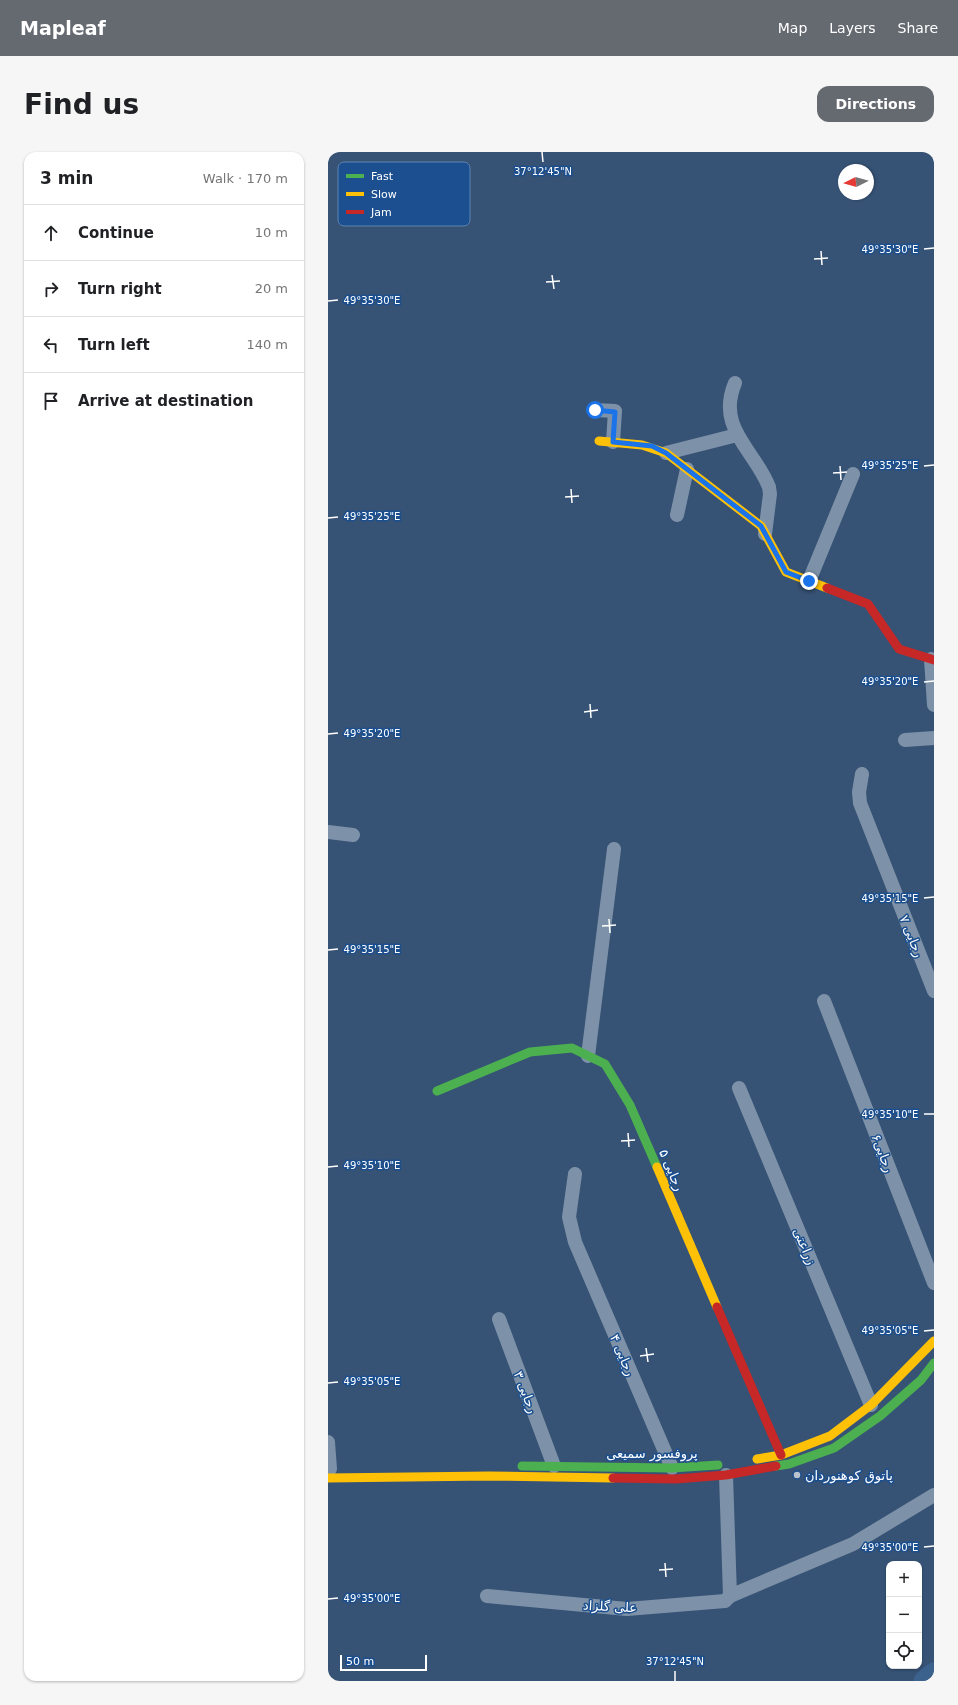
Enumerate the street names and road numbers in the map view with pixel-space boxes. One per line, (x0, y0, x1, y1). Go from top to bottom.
street label: رجایی ۷ (895, 913, 927, 960)
street label: رجایی۶ (867, 1132, 897, 1175)
street label: رجایی ۵ (655, 1147, 687, 1194)
street label: زراعتی (789, 1225, 819, 1267)
street label: رجایی ۴ (606, 1332, 638, 1379)
street label: رجایی ۳ (510, 1369, 540, 1416)
street label: پروفسور سمیعی (606, 1446, 698, 1462)
street label: علی گلزاد (583, 1598, 637, 1616)

